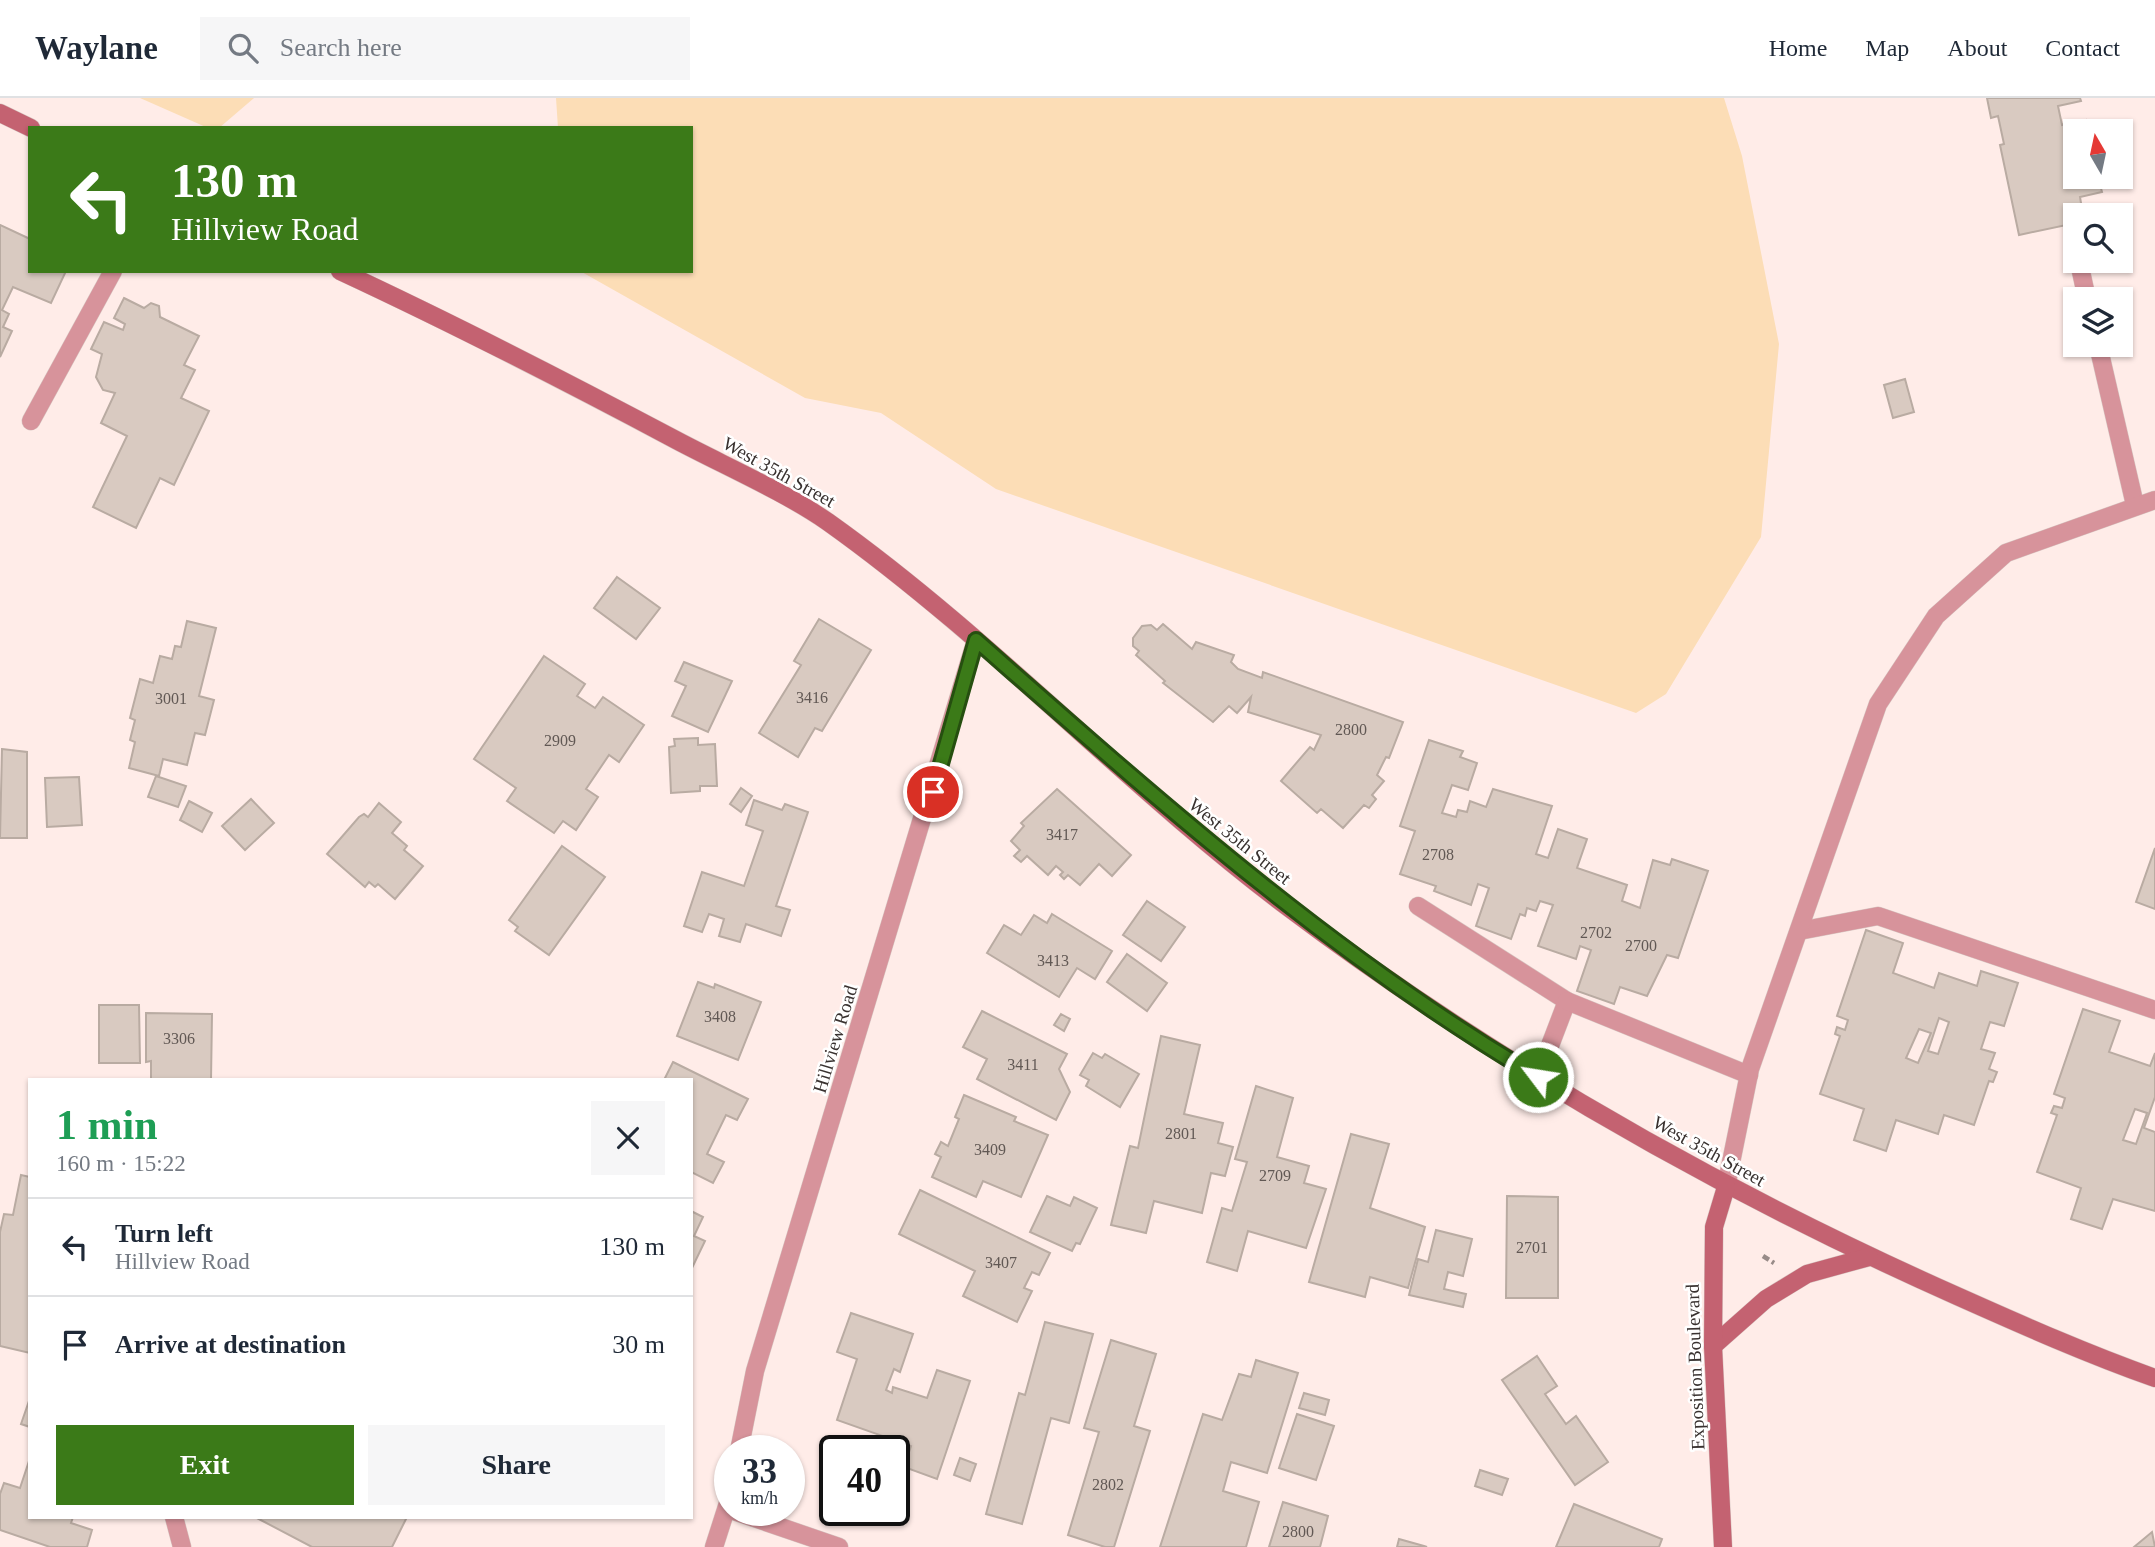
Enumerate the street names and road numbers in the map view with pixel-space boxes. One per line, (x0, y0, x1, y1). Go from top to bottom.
street label: West 35th Street (719, 432, 839, 512)
street label: West 35th Street (1185, 793, 1296, 889)
street label: Hillview Road (809, 982, 861, 1095)
street label: West 35th Street (1649, 1111, 1769, 1191)
street label: Exposition Boulevard (1682, 1283, 1708, 1450)

